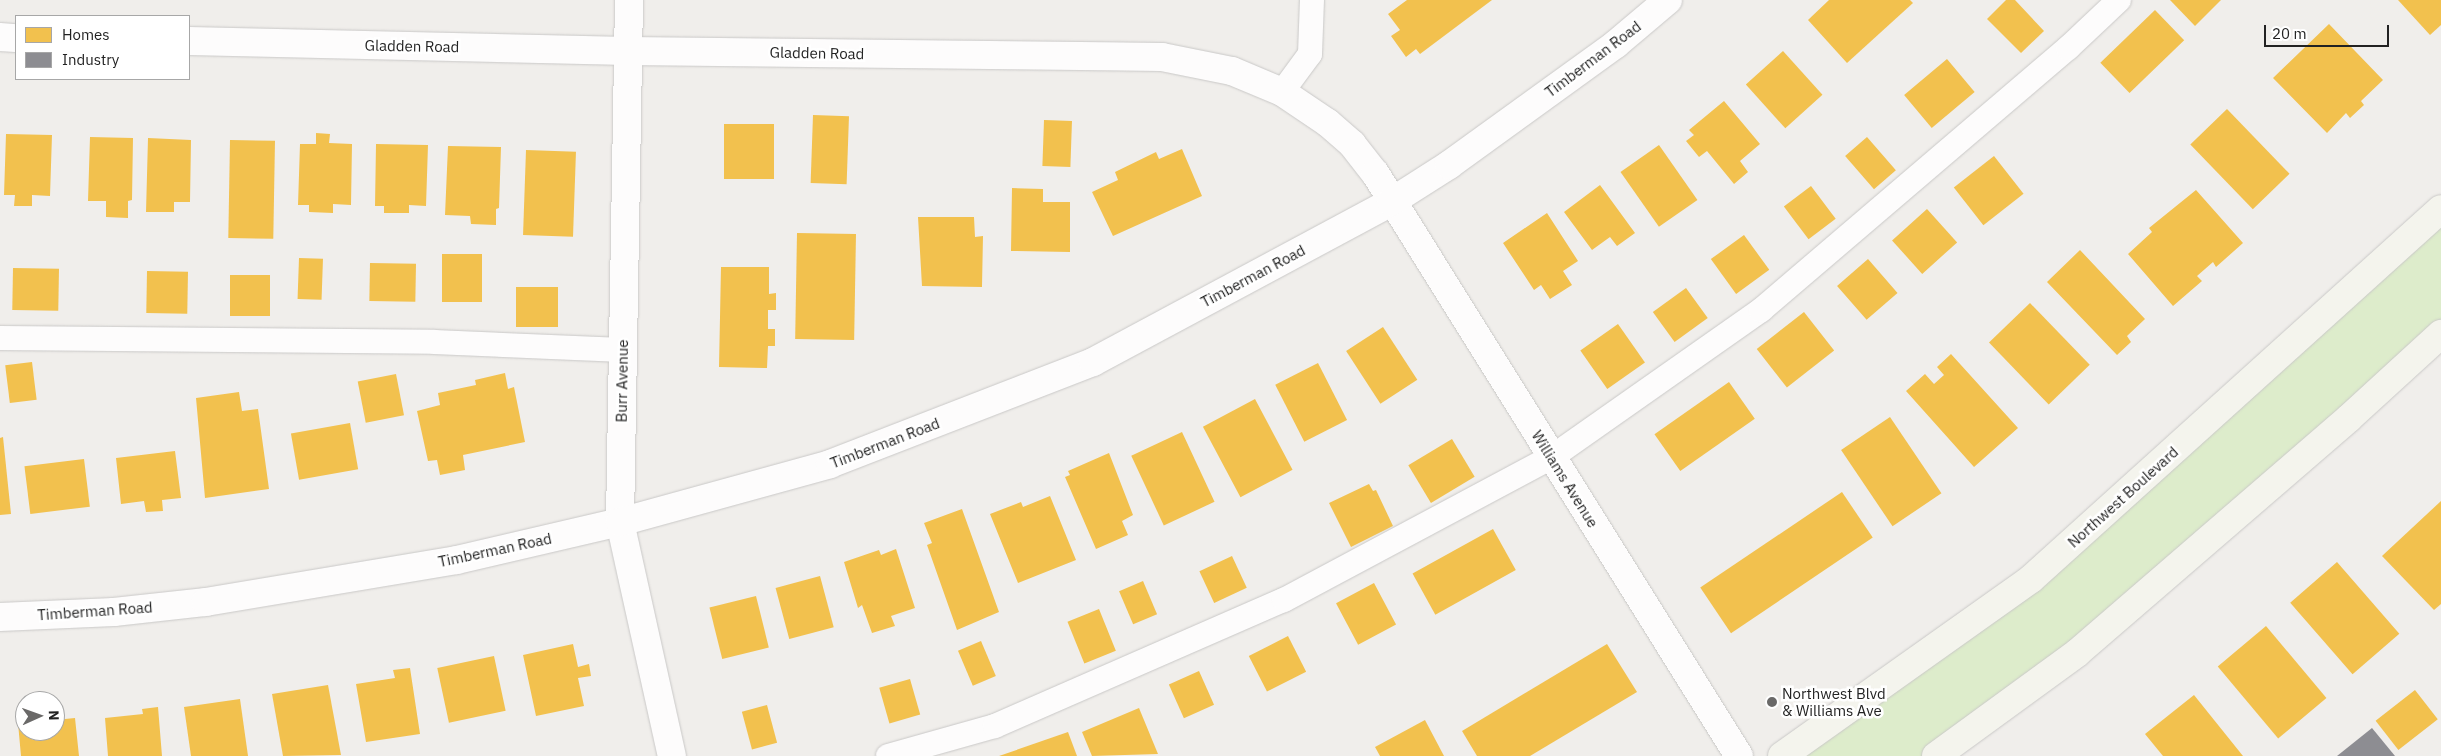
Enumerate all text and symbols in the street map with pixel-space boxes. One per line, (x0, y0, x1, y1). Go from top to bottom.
legend (15, 15, 190, 80)
scale bar (2266, 15, 2391, 47)
street label: Timberman Road (1541, 17, 1645, 101)
text: 20 m (2272, 24, 2307, 43)
text: Homes (62, 25, 110, 44)
street label: Gladden Road (365, 36, 459, 56)
street label: Gladden Road (770, 43, 864, 63)
text: Industry (62, 50, 119, 69)
street label: Timberman Road (1198, 241, 1308, 311)
street label: Burr Avenue (612, 339, 632, 423)
street label: Timberman Road (828, 414, 942, 472)
street label: Williams Avenue (1528, 427, 1602, 531)
street label: Northwest Boulevard (2064, 443, 2182, 551)
street label: Timberman Road (437, 529, 553, 571)
street label: Timberman Road (37, 598, 153, 624)
place label: Northwest Blvd & Williams Ave (1782, 684, 1886, 719)
north arrow (15, 691, 65, 741)
marker: Northwest Blvd & Williams Ave (1766, 696, 1778, 708)
text: N (45, 710, 63, 721)

